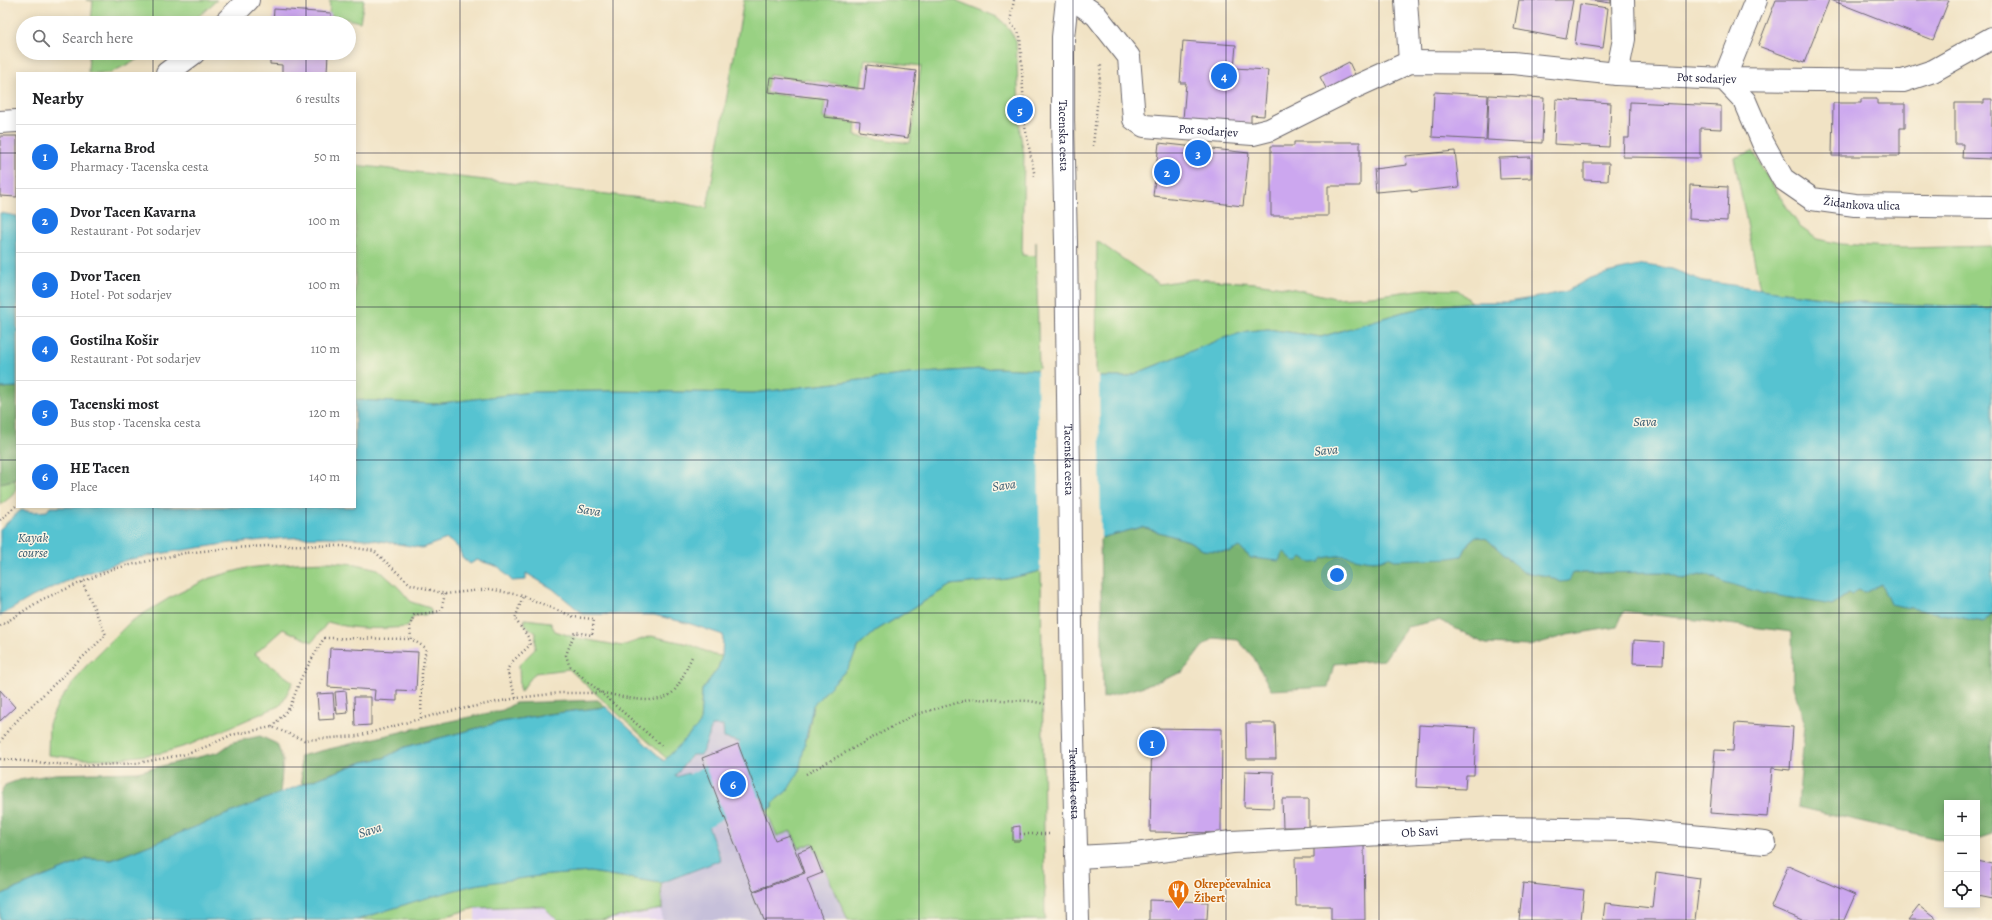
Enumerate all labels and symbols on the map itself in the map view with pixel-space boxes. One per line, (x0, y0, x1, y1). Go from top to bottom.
pin: 4 (1211, 61, 1237, 91)
street label: Pot sodarjev (1676, 69, 1737, 87)
pin: 5 (1007, 95, 1033, 125)
street label: Tacenska cesta (1055, 100, 1072, 172)
street label: Pot sodarjev (1178, 121, 1239, 141)
pin: 3 (1185, 138, 1211, 168)
pin: 2 (1154, 157, 1180, 187)
street label: Židankova ulica (1823, 193, 1901, 214)
water label: Sava (1633, 413, 1657, 430)
street label: Tacenska cesta (1060, 424, 1077, 496)
water label: Sava (1313, 441, 1339, 459)
water label: Sava (991, 475, 1017, 495)
water label: Sava (576, 500, 602, 520)
water label: Kayak course (18, 529, 49, 561)
your location (1327, 565, 1347, 585)
pin: 1 (1139, 728, 1165, 758)
street label: Tacenska cesta (1065, 748, 1083, 820)
pin: 6 (720, 769, 746, 799)
water label: Sava (356, 818, 384, 842)
street label: Ob Savi (1401, 823, 1439, 841)
place label: Okrepčevalnica Žibert (1194, 876, 1271, 906)
restaurant icon: Okrepčevalnica Žibert (1165, 878, 1191, 911)

